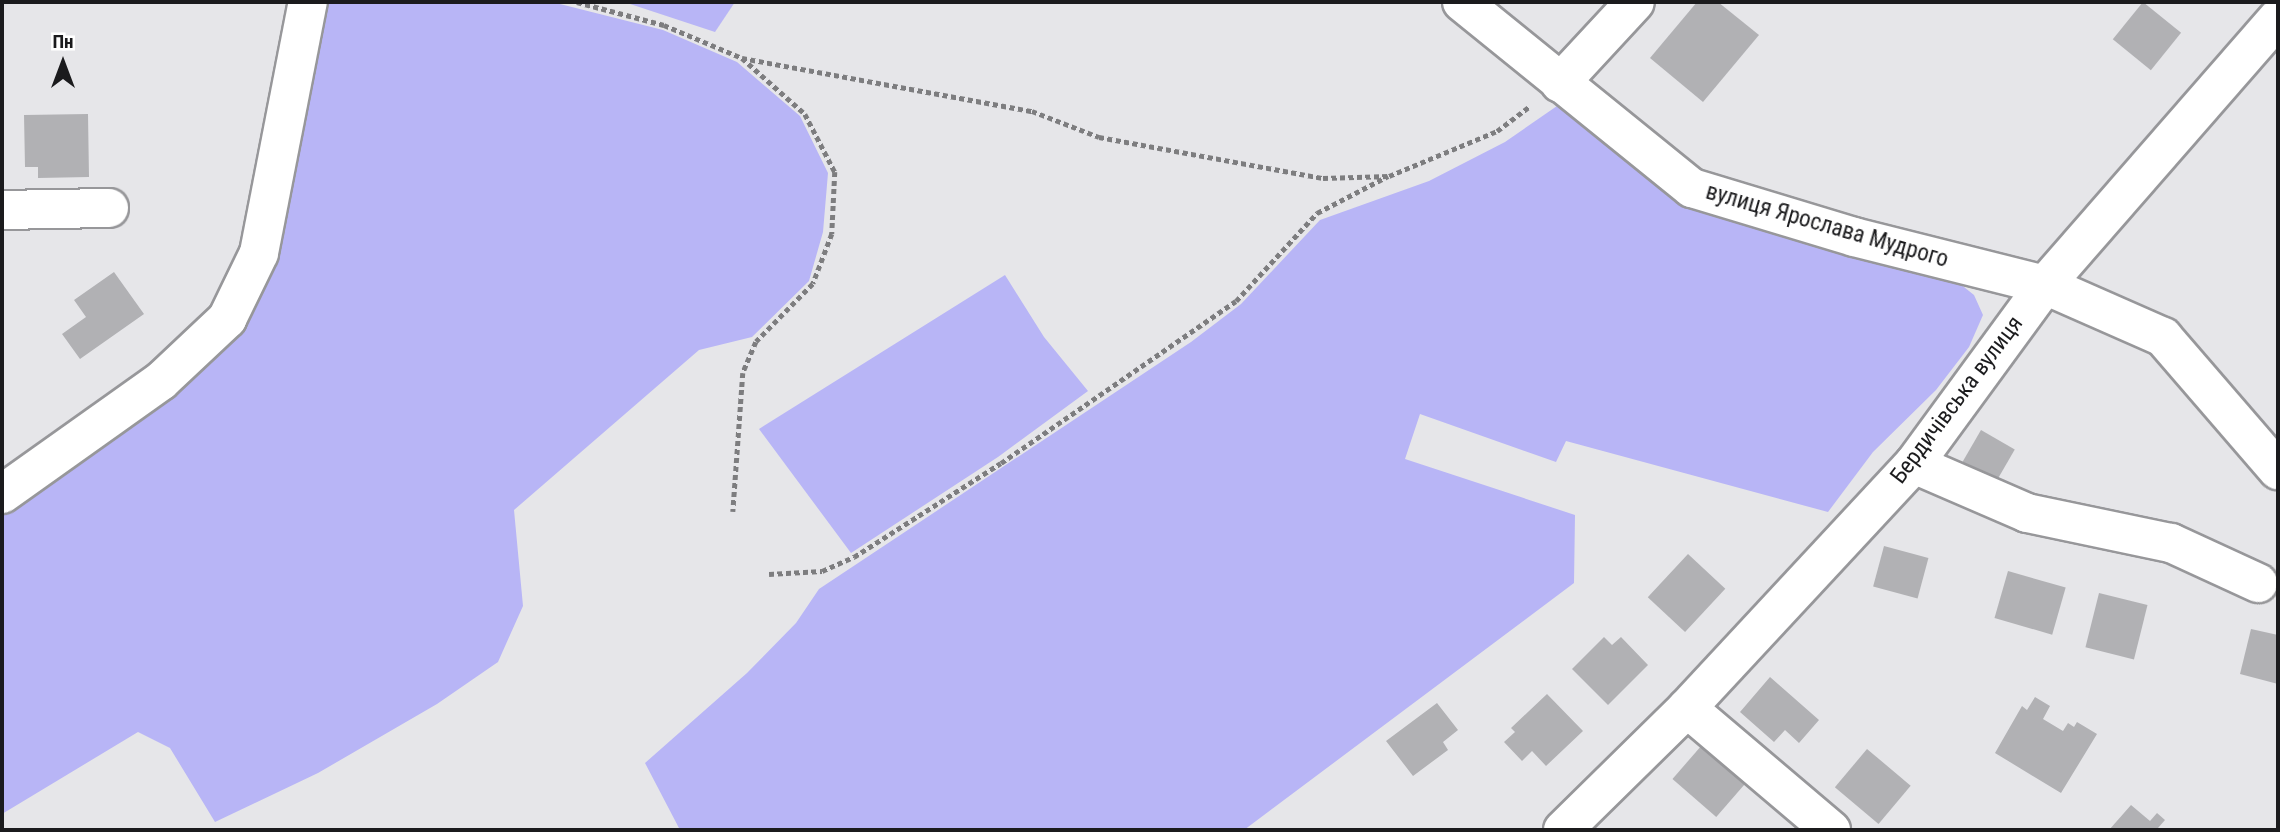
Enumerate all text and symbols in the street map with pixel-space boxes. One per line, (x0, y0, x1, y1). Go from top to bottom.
north arrow (28, 28, 98, 98)
text: Пн (52, 30, 74, 53)
street label: вулиця Ярослава Мудрого (1703, 178, 1951, 274)
street label: Бердичівська вулиця (1885, 311, 2029, 489)

